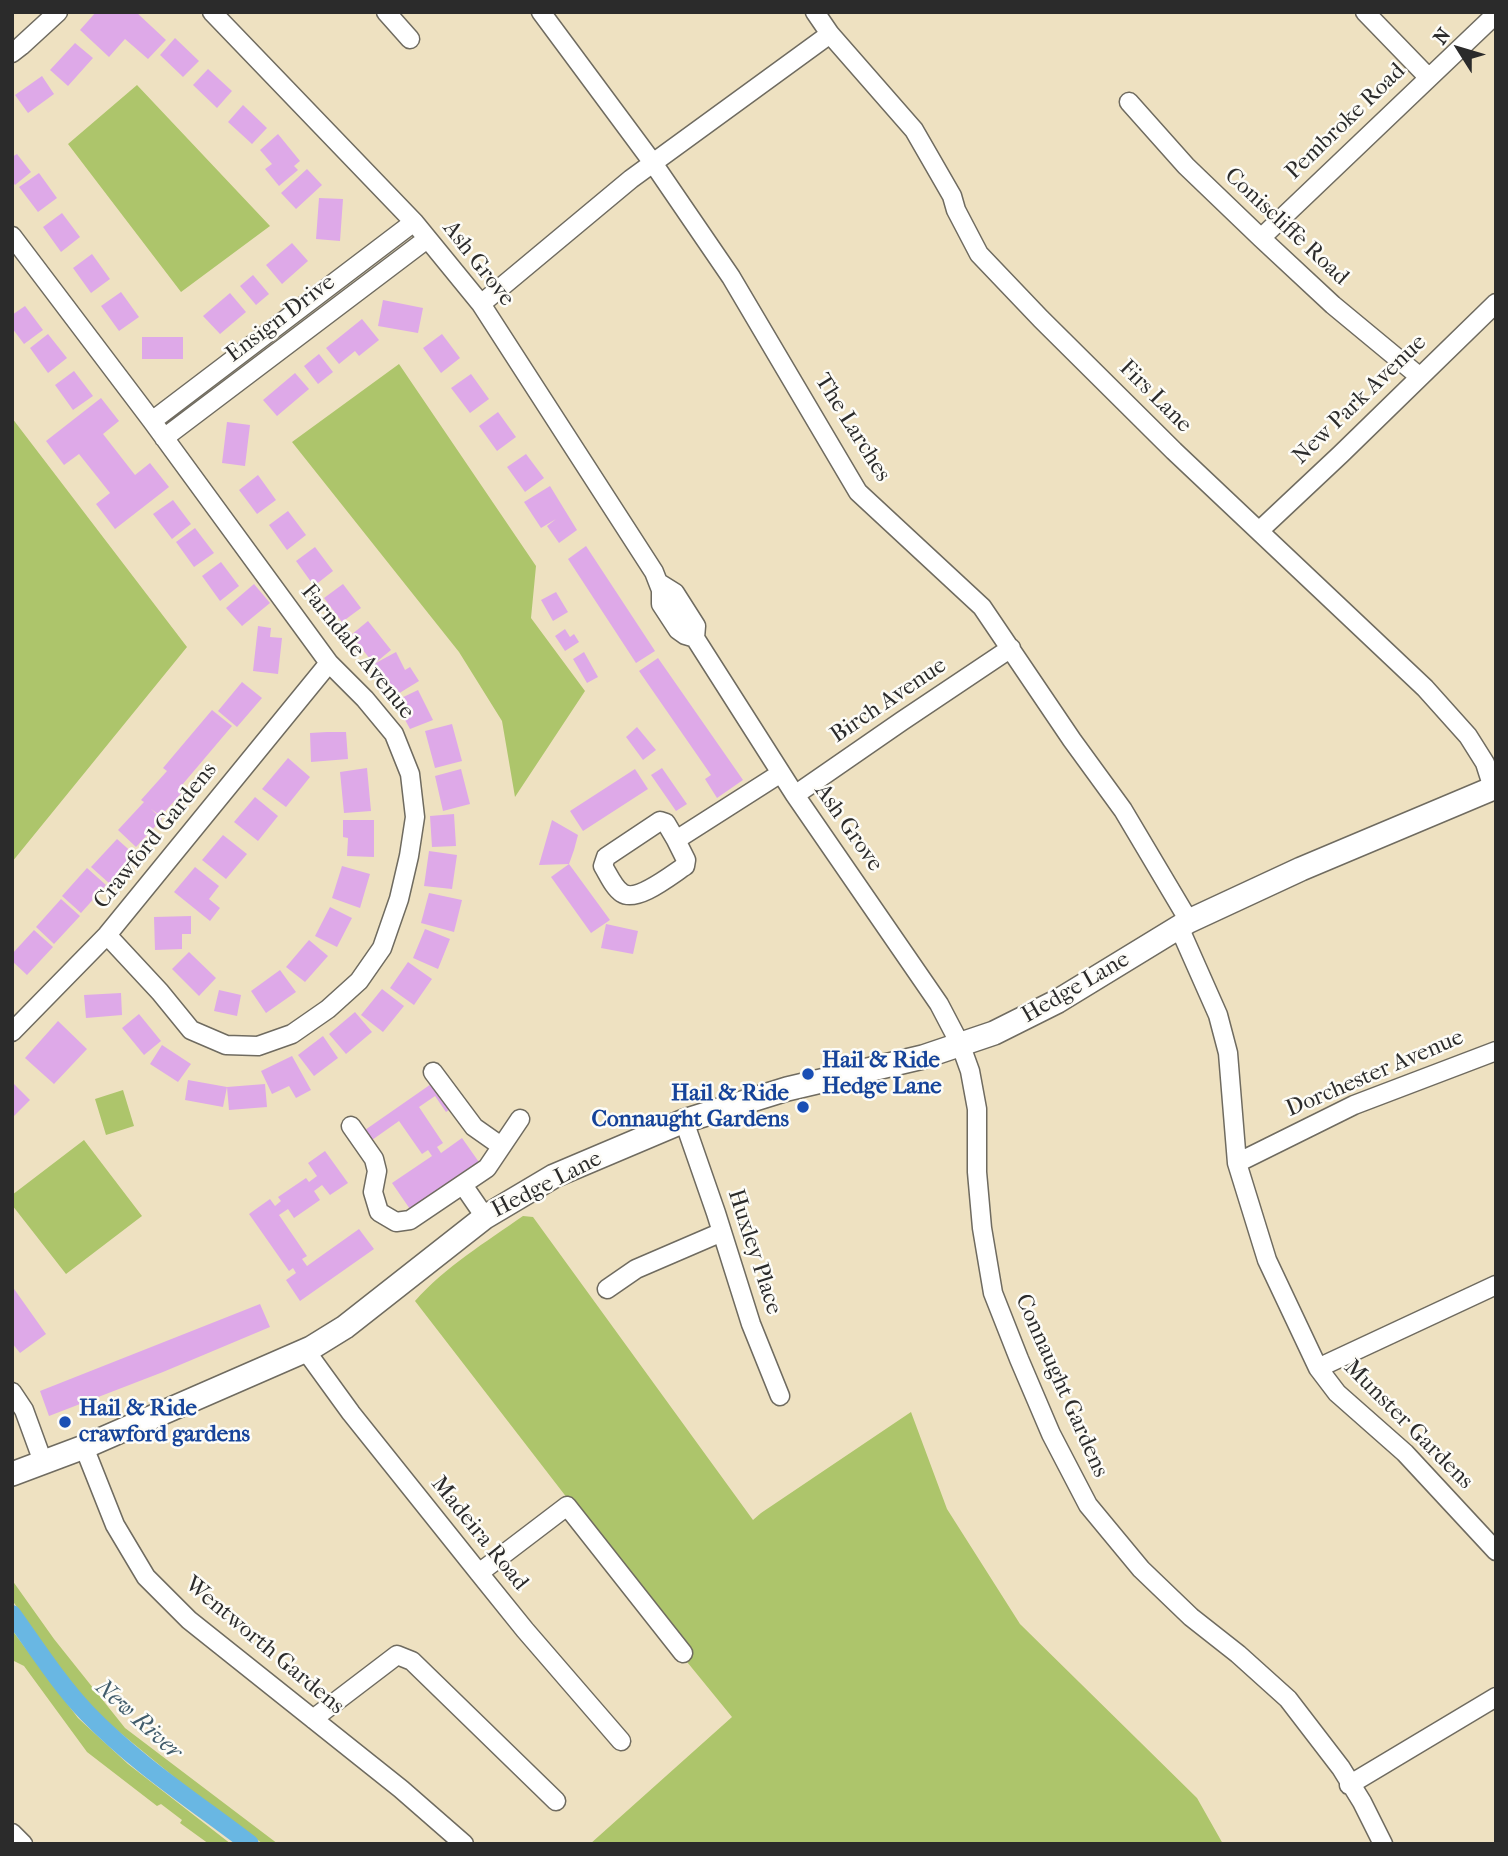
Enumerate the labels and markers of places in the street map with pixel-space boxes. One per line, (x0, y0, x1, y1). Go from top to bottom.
place label: Hail & Ride Hedge Lane (822, 1047, 942, 1101)
marker: Hail & Ride Hedge Lane (800, 1066, 816, 1082)
place label: Hail & Ride Connaught Gardens (591, 1080, 789, 1134)
marker: Hail & Ride Connaught Gardens (795, 1099, 811, 1115)
place label: Hail & Ride crawford gardens (79, 1395, 250, 1449)
marker: Hail & Ride crawford gardens (57, 1414, 73, 1430)

